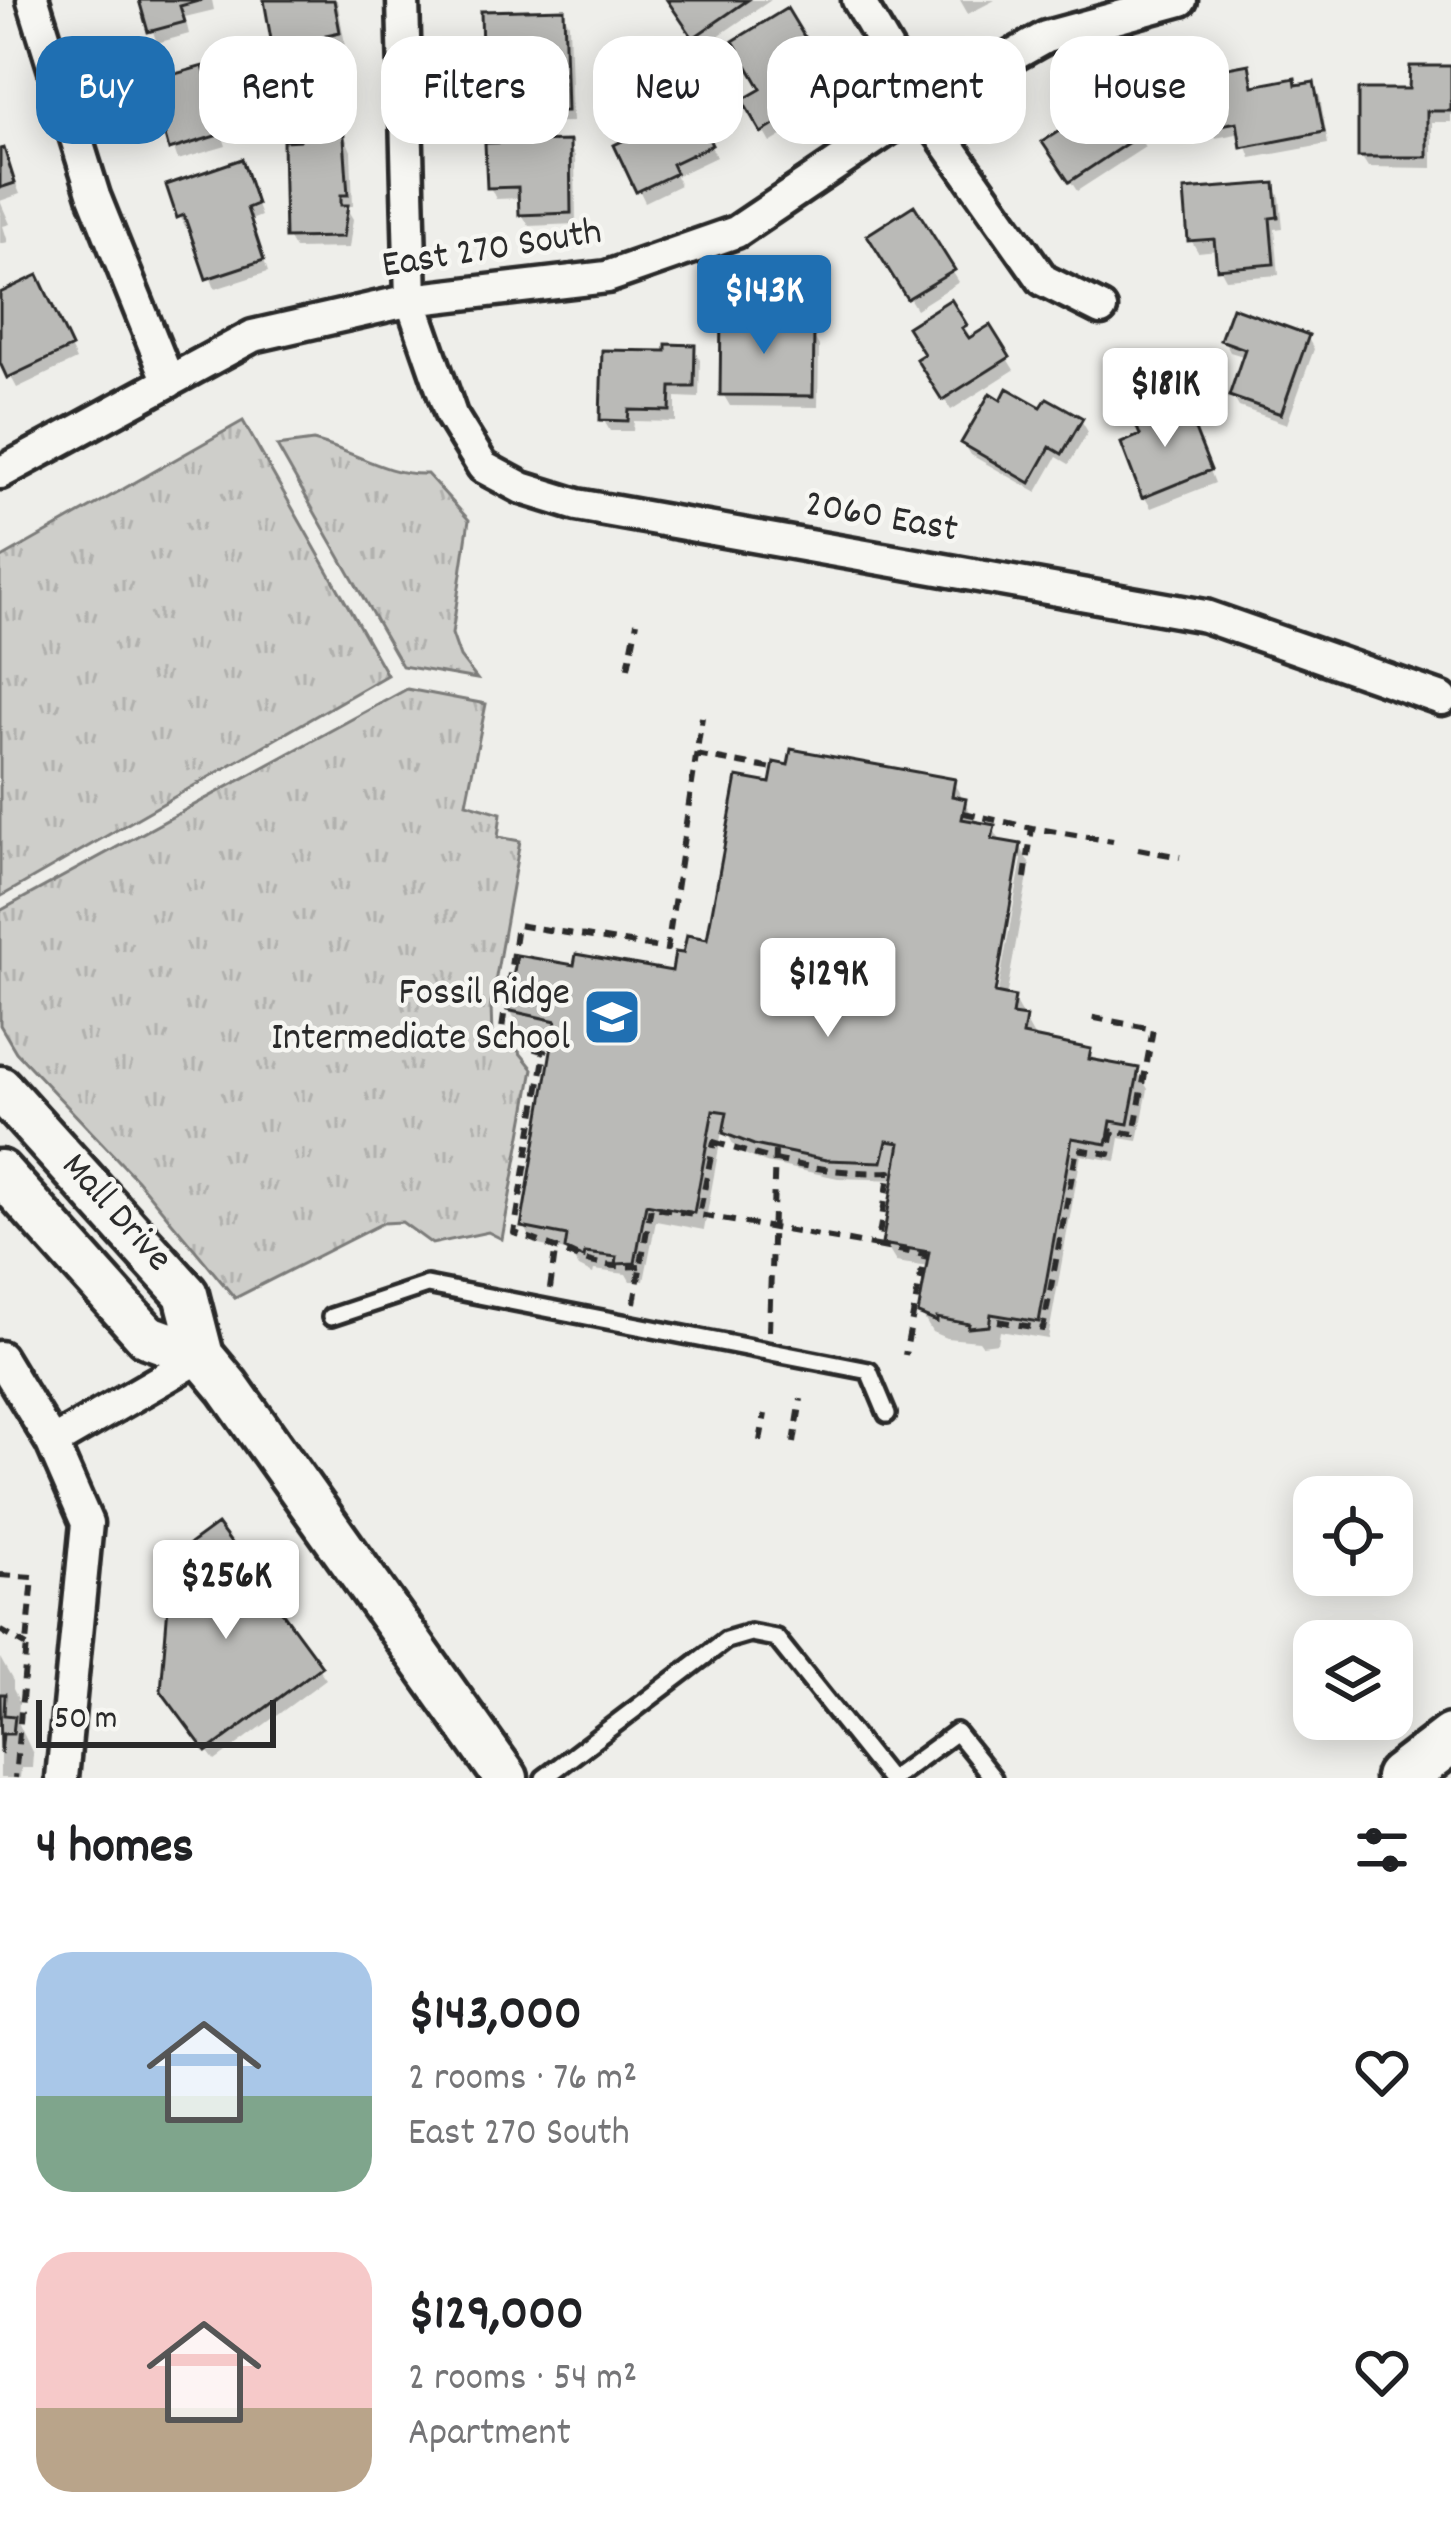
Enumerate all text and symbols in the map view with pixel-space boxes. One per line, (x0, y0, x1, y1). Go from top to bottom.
chip: Buy (36, 36, 175, 144)
chip: Rent (199, 36, 357, 144)
chip: Filters (381, 36, 569, 144)
chip: New (593, 36, 743, 144)
chip: Apartment (767, 36, 1026, 144)
chip: House (1050, 36, 1229, 144)
street label: East 270 South (378, 207, 606, 295)
pin: $143K (680, 255, 848, 357)
text: $143K (724, 266, 804, 321)
pin: $181K (1081, 348, 1249, 450)
text: $181K (1130, 359, 1200, 414)
street label: 2060 East (800, 479, 962, 559)
pin: $129K (744, 938, 912, 1040)
text: $129K (787, 949, 869, 1004)
place label: Fossil Ridge Intermediate School (271, 968, 570, 1068)
school or university icon: Fossil Ridge Intermediate School (581, 986, 643, 1048)
street label: Mall Drive (46, 1142, 184, 1286)
map controls (1293, 1476, 1413, 1740)
button: locate (1293, 1476, 1413, 1596)
pin: $256K (142, 1540, 310, 1642)
text: $256K (180, 1551, 272, 1606)
button: layers (1293, 1620, 1413, 1740)
scale bar (36, 1694, 276, 1747)
text: 50 m (54, 1697, 118, 1744)
text: 4 homes (36, 1814, 194, 1886)
icon: filters (1349, 1817, 1415, 1883)
text: $143,000 (408, 1981, 582, 2053)
icon: home (132, 2000, 276, 2144)
icon: heart (1349, 2039, 1415, 2105)
text: 2 rooms · 76 m² (408, 2053, 637, 2108)
text: East 270 South (408, 2108, 630, 2163)
text: $129,000 (408, 2281, 584, 2353)
icon: home (132, 2300, 276, 2444)
icon: heart (1349, 2339, 1415, 2405)
text: 2 rooms · 54 m² (408, 2353, 637, 2408)
text: Apartment (408, 2408, 571, 2463)

